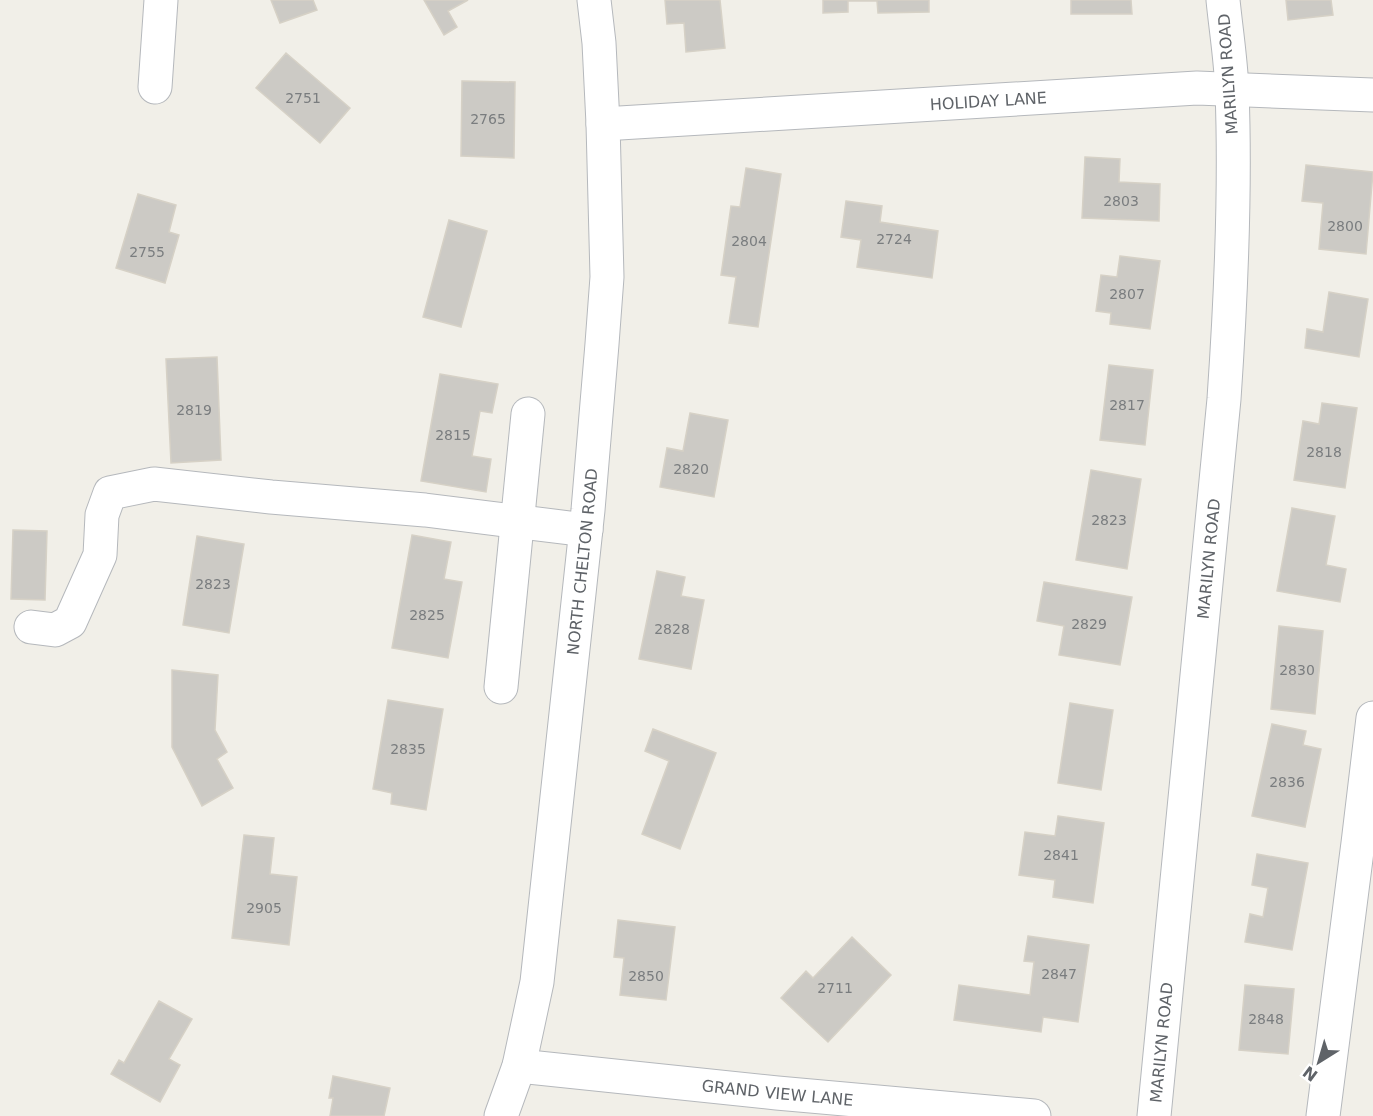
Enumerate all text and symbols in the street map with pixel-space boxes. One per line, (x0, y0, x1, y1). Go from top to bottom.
street label: MARILYN ROAD (1214, 13, 1242, 135)
street label: HOLIDAY LANE (929, 88, 1047, 114)
house number: 2751 (285, 90, 321, 106)
house number: 2765 (470, 111, 506, 127)
house number: 2803 (1103, 193, 1139, 209)
house number: 2800 (1327, 218, 1363, 234)
house number: 2724 (876, 231, 912, 247)
house number: 2804 (731, 233, 767, 249)
house number: 2755 (129, 244, 165, 260)
house number: 2807 (1109, 286, 1145, 302)
house number: 2817 (1109, 397, 1145, 413)
house number: 2819 (176, 402, 212, 418)
house number: 2815 (435, 427, 471, 443)
house number: 2818 (1306, 444, 1342, 460)
house number: 2820 (673, 461, 709, 477)
street label: NORTH CHELTON ROAD (563, 467, 601, 656)
street label: MARILYN ROAD (1193, 498, 1224, 620)
house number: 2823 (1091, 512, 1127, 528)
house number: 2823 (195, 576, 231, 592)
house number: 2825 (409, 607, 445, 623)
house number: 2829 (1071, 616, 1107, 632)
house number: 2828 (654, 621, 690, 637)
house number: 2830 (1279, 662, 1315, 678)
house number: 2835 (390, 741, 426, 757)
house number: 2836 (1269, 774, 1305, 790)
house number: 2841 (1043, 847, 1079, 863)
house number: 2905 (246, 900, 282, 916)
house number: 2847 (1041, 966, 1077, 982)
house number: 2850 (628, 968, 664, 984)
house number: 2711 (817, 980, 853, 996)
street label: MARILYN ROAD (1146, 981, 1177, 1103)
house number: 2848 (1248, 1011, 1284, 1027)
north arrow (1289, 1032, 1349, 1092)
text: N (1299, 1062, 1321, 1085)
street label: GRAND VIEW LANE (701, 1076, 854, 1109)

